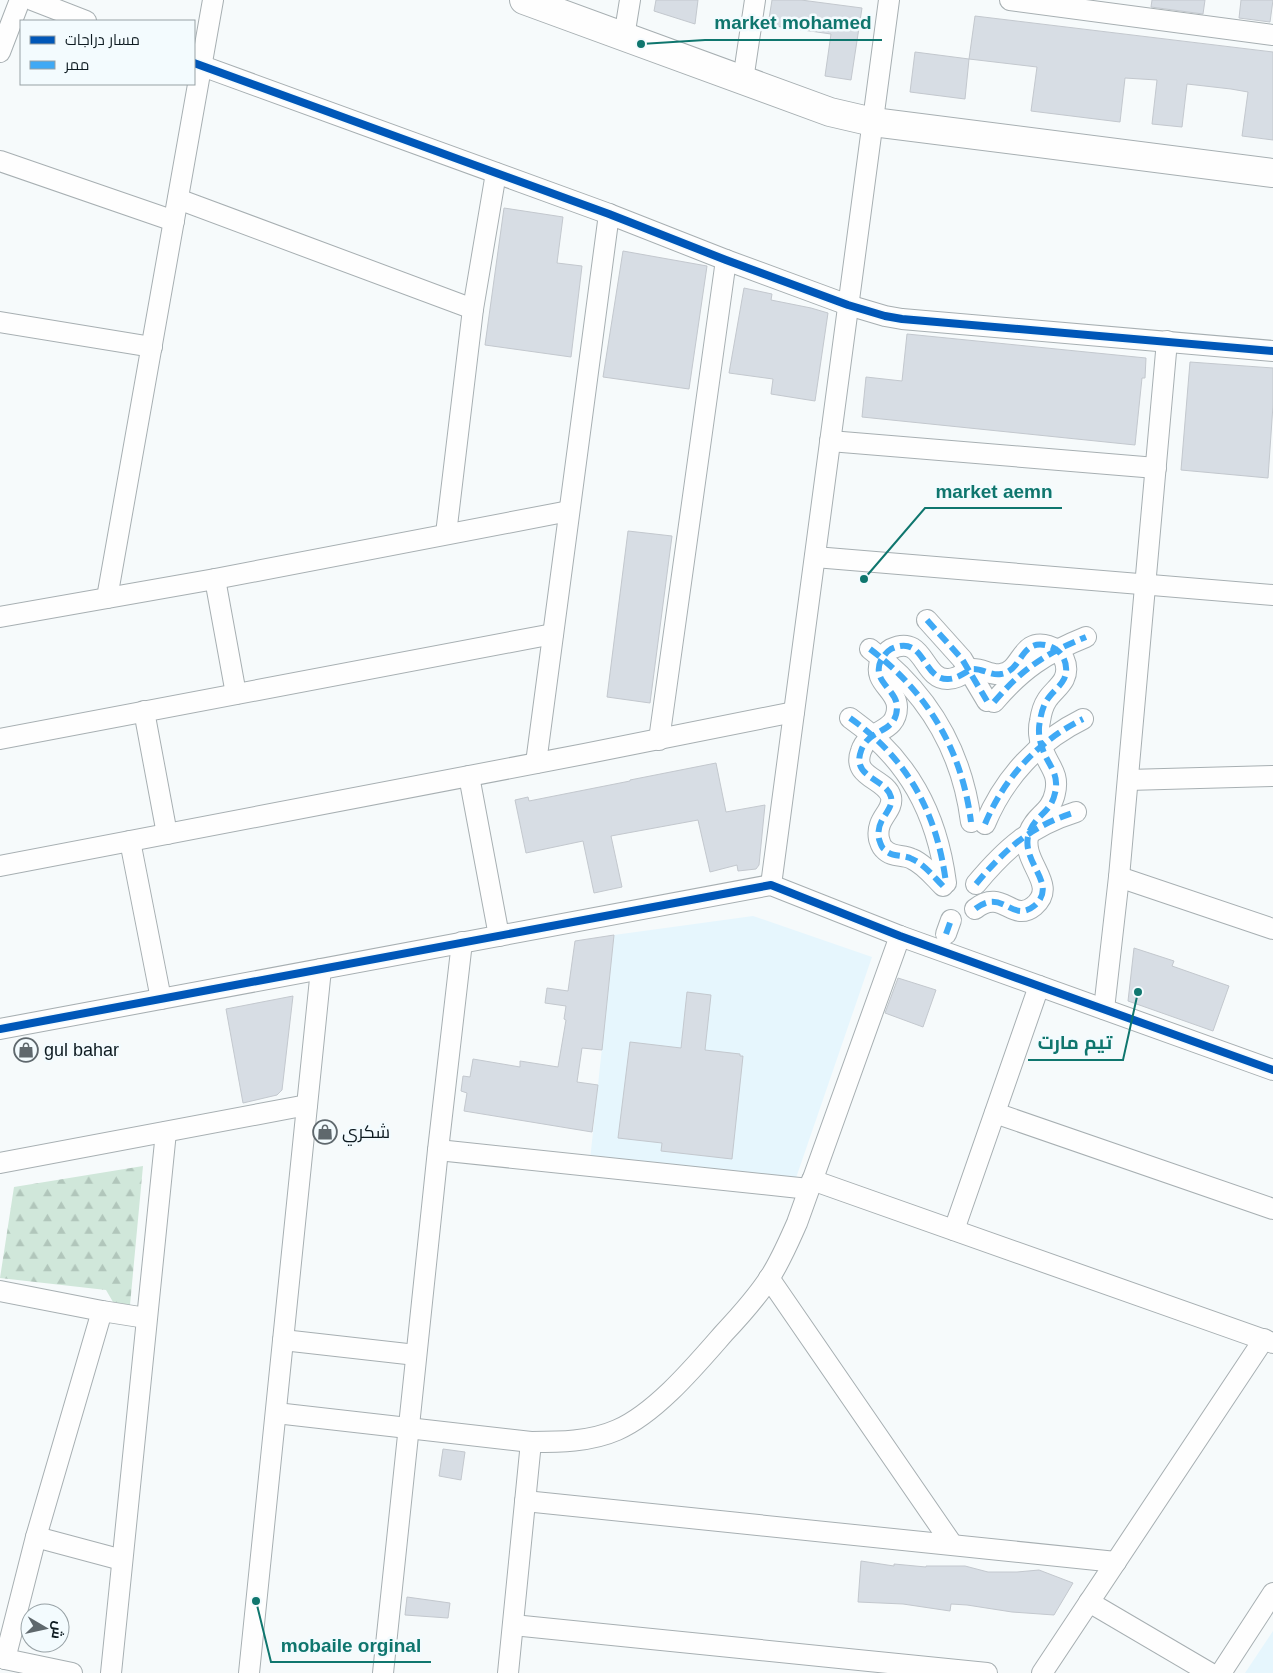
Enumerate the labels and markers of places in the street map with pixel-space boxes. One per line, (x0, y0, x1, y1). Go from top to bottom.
callout: market mohamed (705, 6, 882, 40)
callout: market aemn (925, 474, 1062, 508)
callout: تیم مارت (1028, 1026, 1123, 1060)
shop icon: gul bahar (13, 1037, 39, 1063)
place label: gul bahar (44, 1040, 119, 1060)
shop icon: شكري (312, 1119, 338, 1145)
place label: شكري (342, 1122, 390, 1146)
callout: mobaile orginal (271, 1628, 431, 1662)

